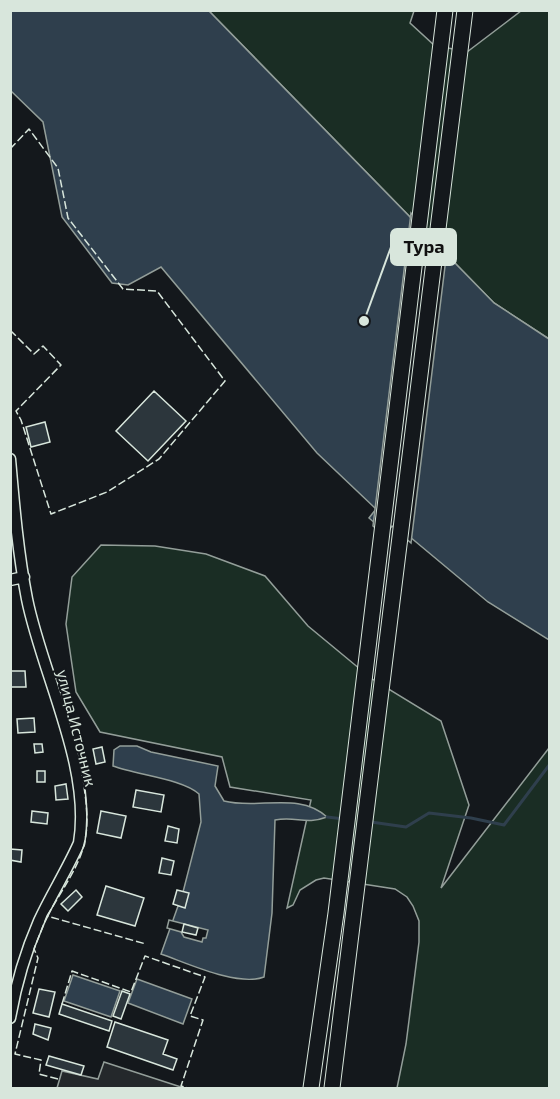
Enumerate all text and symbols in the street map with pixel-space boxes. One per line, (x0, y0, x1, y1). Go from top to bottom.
callout: Тура (391, 229, 456, 265)
text: Тура (403, 235, 445, 257)
street label: улица Источник (53, 667, 101, 789)

